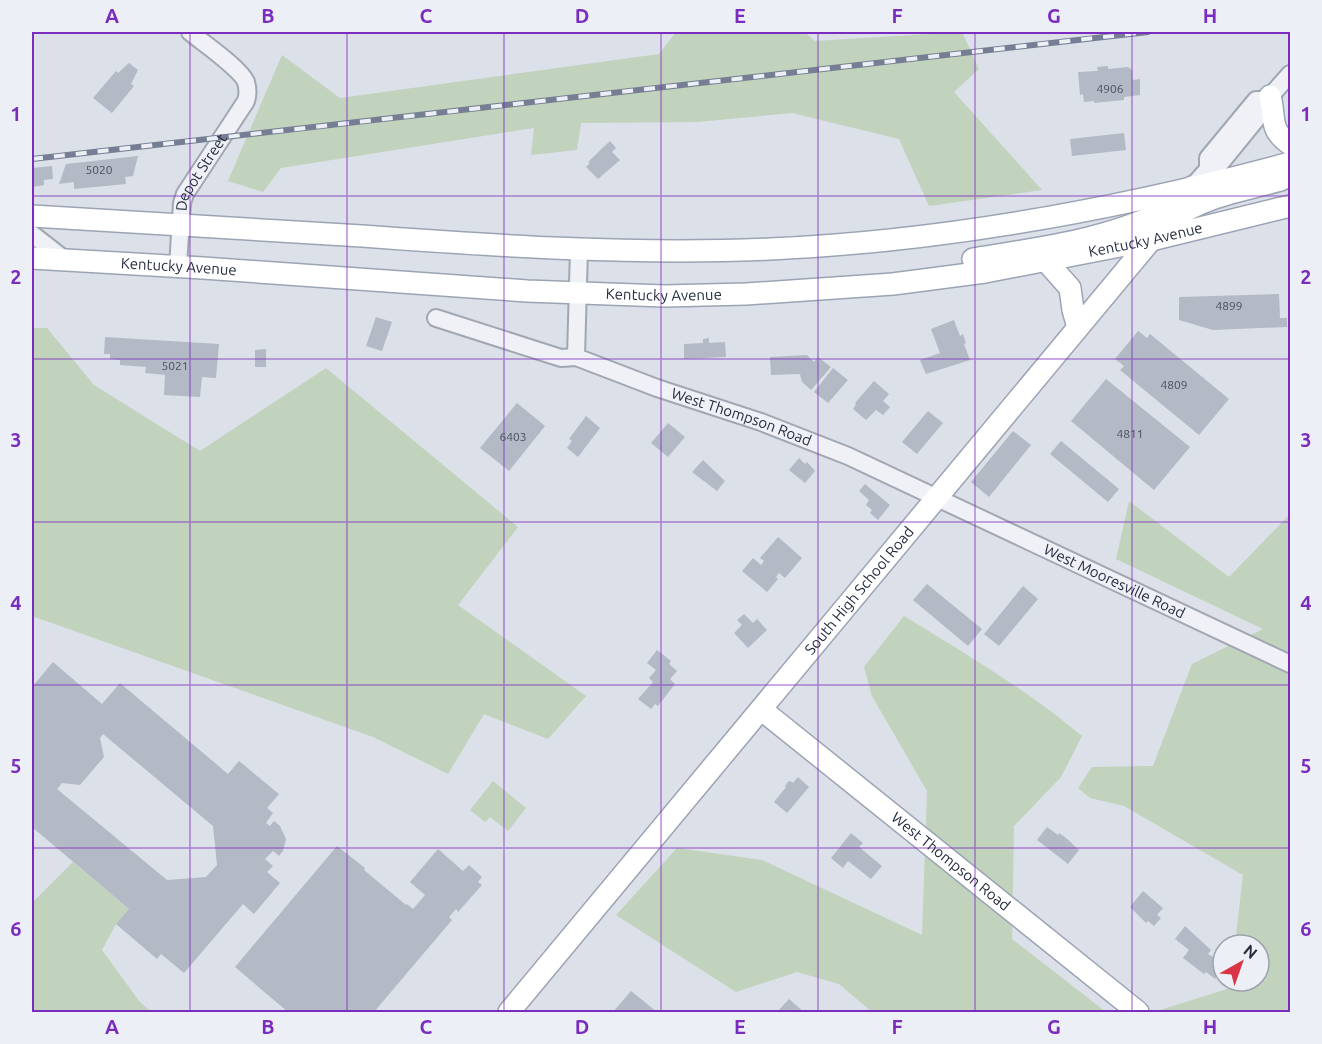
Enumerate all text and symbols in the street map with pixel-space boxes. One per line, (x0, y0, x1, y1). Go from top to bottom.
text: A (105, 4, 119, 27)
text: B (261, 4, 275, 27)
text: C (420, 4, 433, 27)
text: D (575, 4, 589, 27)
text: E (734, 4, 746, 27)
text: F (891, 4, 903, 27)
text: G (1047, 4, 1061, 27)
text: H (1203, 4, 1217, 27)
house number: 4906 (1096, 82, 1124, 95)
text: 1 (10, 102, 22, 125)
text: 1 (1300, 102, 1312, 125)
street label: Depot Street (173, 130, 230, 211)
house number: 5020 (85, 163, 113, 176)
street label: Kentucky Avenue (1087, 219, 1204, 260)
street label: Kentucky Avenue (120, 254, 237, 278)
text: 2 (10, 265, 22, 288)
text: 2 (1300, 265, 1312, 288)
street label: Kentucky Avenue (605, 285, 722, 304)
house number: 4899 (1215, 299, 1243, 312)
house number: 5021 (161, 359, 189, 372)
house number: 4809 (1160, 378, 1188, 391)
street label: West Thompson Road (669, 384, 814, 449)
house number: 4811 (1116, 427, 1144, 440)
text: 3 (10, 428, 22, 451)
text: 3 (1300, 428, 1312, 451)
house number: 6403 (499, 430, 527, 443)
street label: South High School Road (801, 523, 917, 658)
street label: West Mooresville Road (1041, 540, 1188, 621)
text: 4 (10, 591, 22, 614)
text: 4 (1300, 591, 1312, 614)
text: 5 (10, 754, 22, 777)
text: 5 (1300, 754, 1312, 777)
street label: West Thompson Road (888, 808, 1014, 914)
text: 6 (10, 917, 22, 940)
text: 6 (1300, 917, 1312, 940)
north arrow (1211, 933, 1271, 993)
text: N (1240, 941, 1261, 962)
text: A (105, 1015, 119, 1038)
text: B (261, 1015, 275, 1038)
text: C (420, 1015, 433, 1038)
text: D (575, 1015, 589, 1038)
text: E (734, 1015, 746, 1038)
text: F (891, 1015, 903, 1038)
text: G (1047, 1015, 1061, 1038)
text: H (1203, 1015, 1217, 1038)

